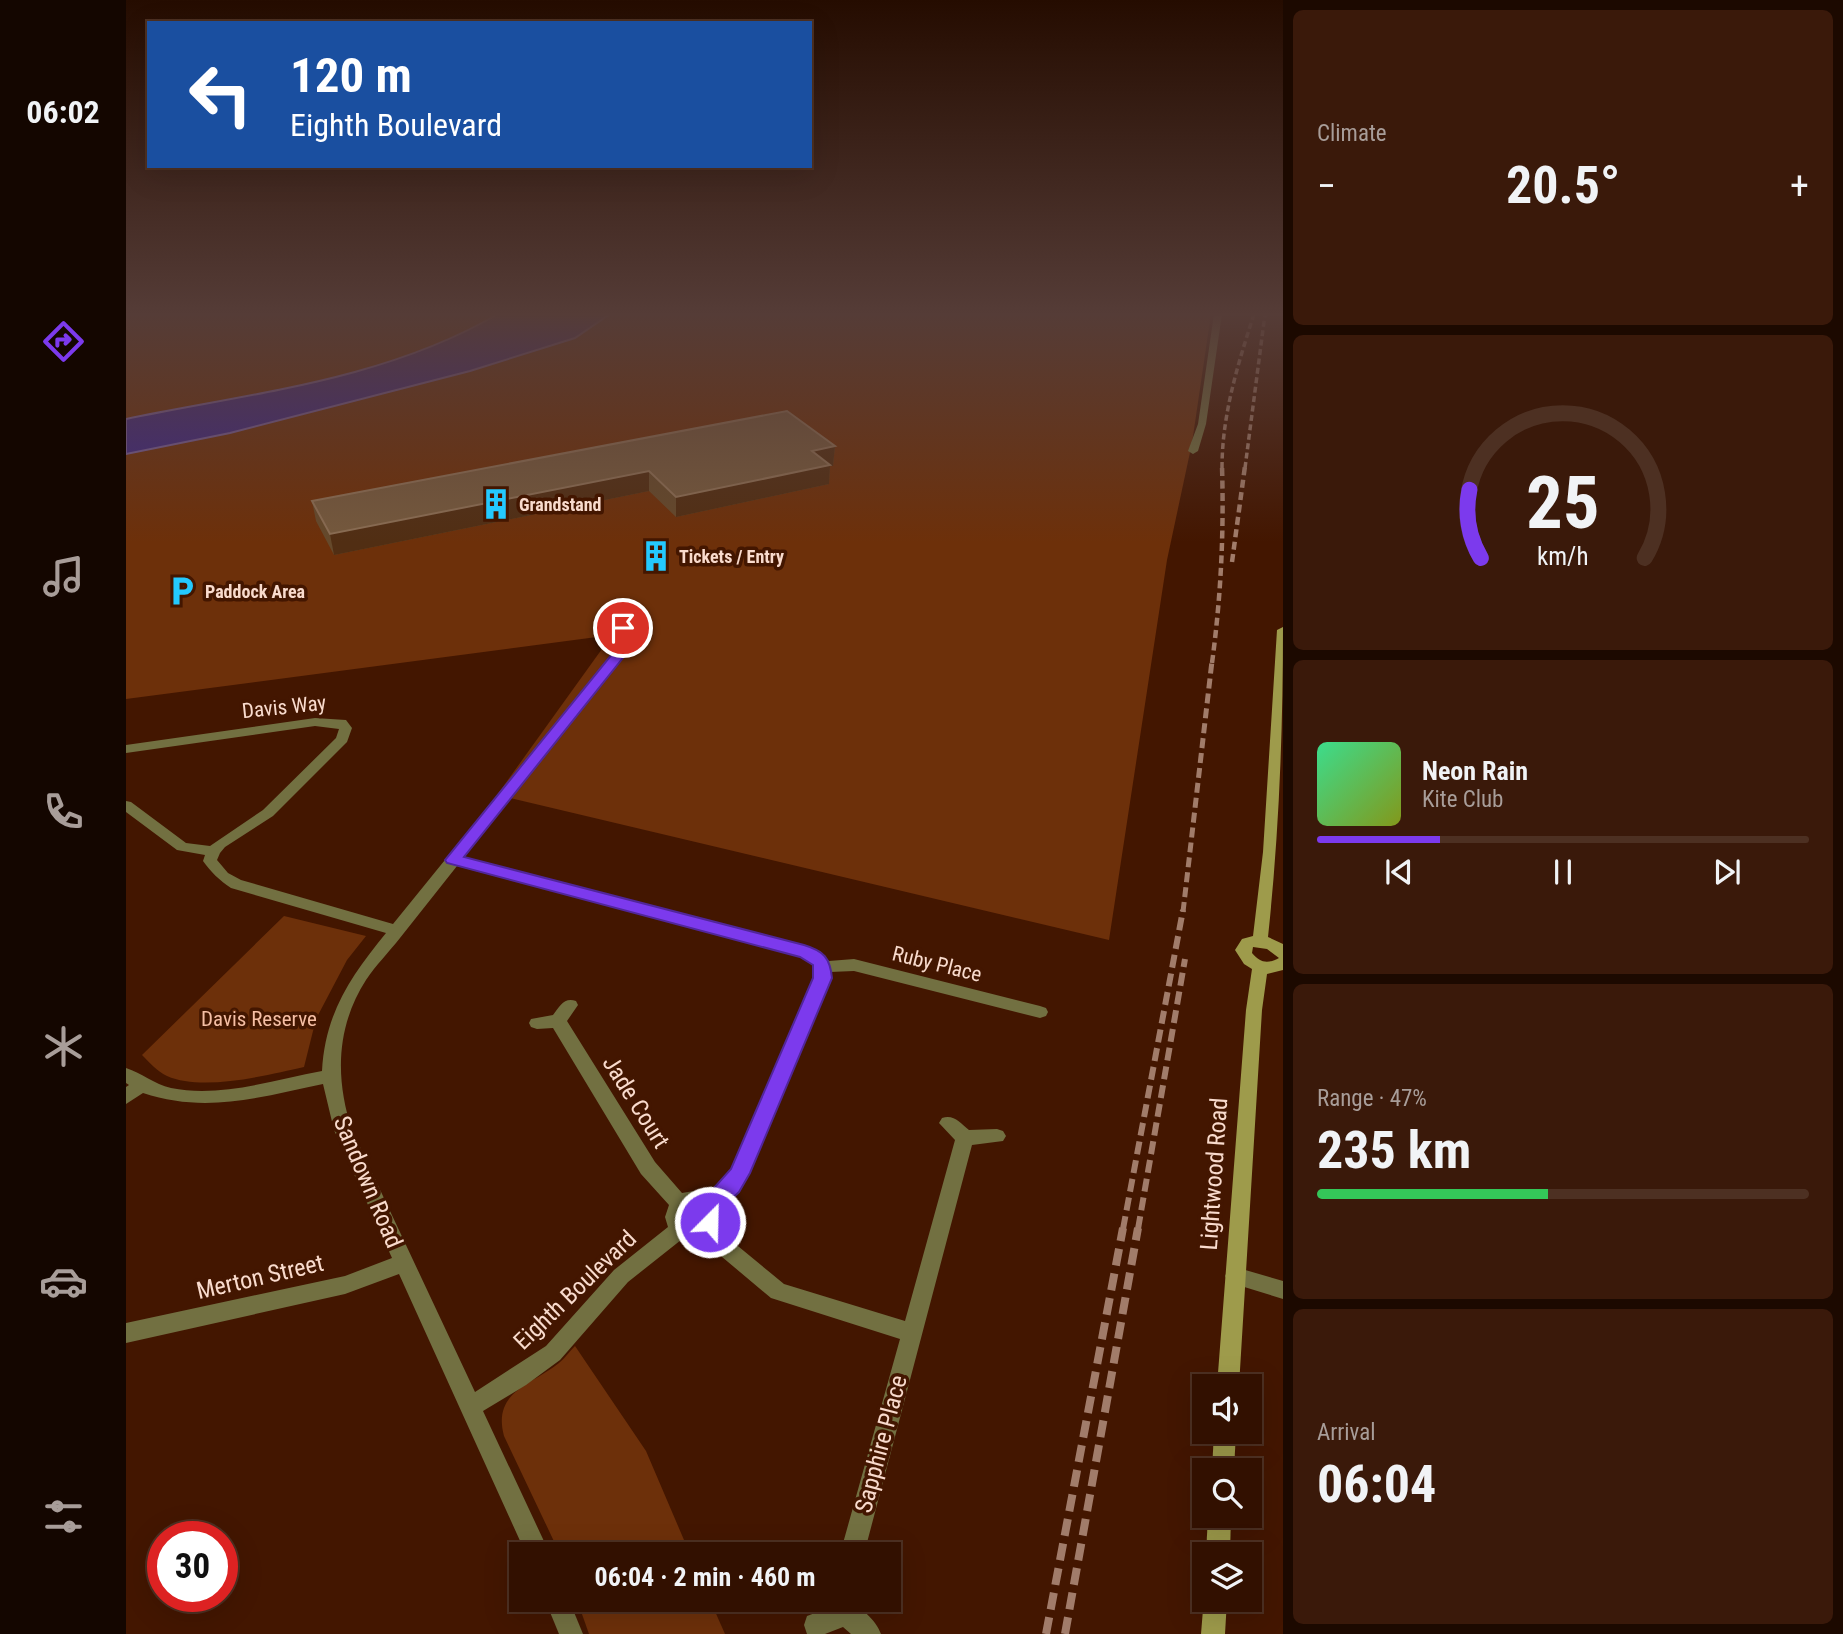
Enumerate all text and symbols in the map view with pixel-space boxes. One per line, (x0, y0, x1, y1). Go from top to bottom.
text: 120 m (290, 47, 412, 104)
icon: left (175, 49, 266, 140)
text: 06:02 (26, 93, 100, 131)
text: Eighth Boulevard (290, 106, 502, 144)
text: Climate (1317, 120, 1387, 147)
text: 20.5° (1506, 155, 1620, 216)
text: − (1317, 164, 1336, 208)
text: + (1790, 164, 1809, 208)
icon: directions (39, 317, 88, 366)
text: 25 (1526, 461, 1600, 547)
building icon: Grandstand (479, 487, 513, 521)
place label: Grandstand (519, 494, 601, 515)
building icon: Tickets / Entry (639, 539, 673, 573)
text: km/h (1537, 542, 1589, 571)
place label: Tickets / Entry (679, 546, 784, 567)
icon: music (39, 552, 88, 601)
parking icon: Paddock Area (165, 574, 199, 608)
place label: Paddock Area (205, 581, 305, 602)
pin (593, 598, 653, 658)
icon: arrive (604, 609, 642, 647)
street label: Davis Way (241, 691, 327, 723)
text: Neon Rain (1422, 756, 1528, 786)
text: Kite Club (1422, 786, 1503, 813)
icon: phone (39, 787, 88, 836)
icon: previous (1380, 853, 1418, 891)
icon: pause (1544, 853, 1582, 891)
icon: next (1708, 853, 1746, 891)
street label: Ruby Place (890, 941, 984, 987)
park label: Davis Reserve (201, 1007, 317, 1031)
icon: climate (39, 1022, 88, 1071)
street label: Jade Court (597, 1050, 675, 1154)
text: Range · 47% (1317, 1085, 1427, 1112)
street label: Lightwood Road (1195, 1097, 1233, 1251)
street label: Sandown Road (328, 1112, 408, 1252)
text: 235 km (1317, 1120, 1471, 1181)
position arrow (673, 1185, 747, 1259)
street label: Eighth Boulevard (508, 1225, 642, 1355)
street label: Merton Street (194, 1249, 326, 1305)
icon: car (39, 1257, 88, 1306)
street label: Sapphire Place (849, 1372, 913, 1516)
map controls (1192, 1374, 1262, 1612)
button: sound (1192, 1374, 1262, 1444)
text: Arrival (1317, 1419, 1376, 1446)
text: 06:04 (1317, 1454, 1436, 1515)
button: search (1192, 1458, 1262, 1528)
icon: filters (39, 1492, 88, 1541)
speed limit sign: 30 (147, 1521, 238, 1612)
button: layers (1192, 1542, 1262, 1612)
text: 06:04 · 2 min · 460 m (595, 1562, 815, 1592)

